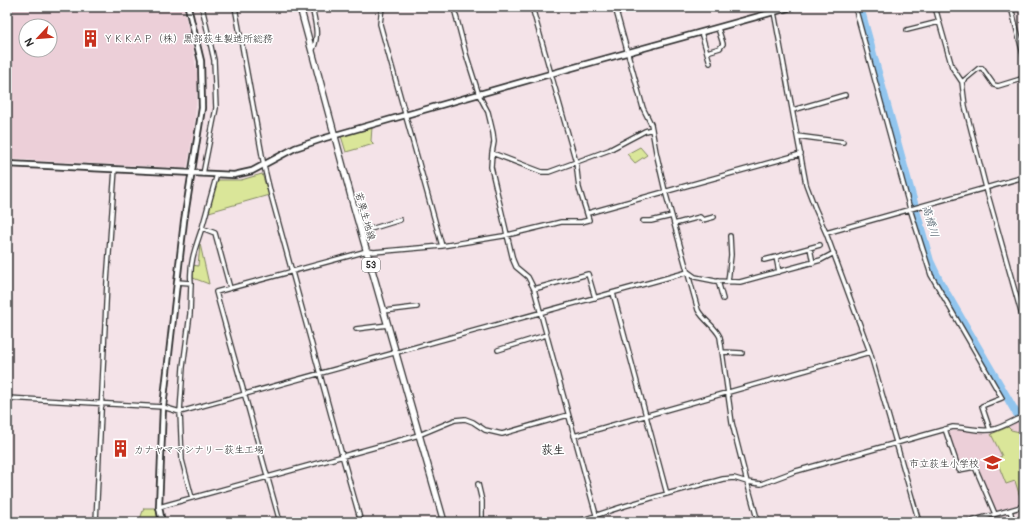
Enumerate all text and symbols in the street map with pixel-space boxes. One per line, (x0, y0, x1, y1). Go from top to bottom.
north arrow (18, 18, 58, 58)
building icon: ＹＫＫＡＰ（株）黒部荻生製造所総務 (80, 28, 100, 48)
place label: ＹＫＫＡＰ（株）黒部荻生製造所総務 (103, 33, 273, 45)
text: N (22, 35, 37, 48)
street label: 若栗生地線 (352, 191, 378, 242)
water label: 高橋川 (920, 203, 941, 239)
road number: 53 (362, 258, 380, 272)
building icon: カナヤママシナリー荻生工場 (111, 439, 131, 459)
district label: 荻生 (541, 443, 565, 458)
place label: カナヤママシナリー荻生工場 (134, 444, 264, 456)
school or university icon: 市立荻生小学校 (982, 453, 1002, 473)
place label: 市立荻生小学校 (909, 458, 979, 470)

